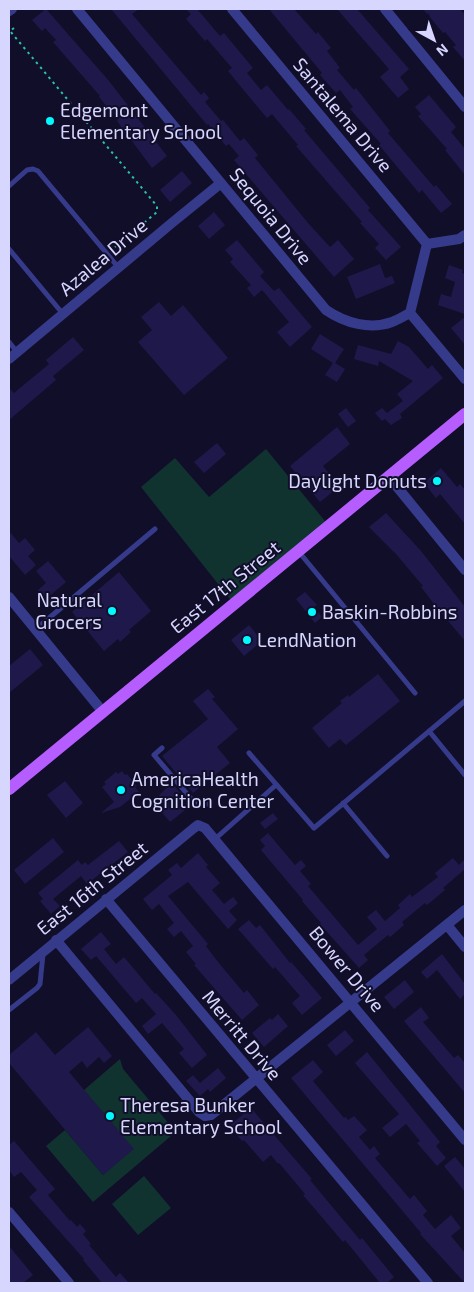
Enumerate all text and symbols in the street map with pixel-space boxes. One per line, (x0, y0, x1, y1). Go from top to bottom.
north arrow (409, 15, 459, 65)
text: N (433, 41, 452, 60)
street label: Santalema Drive (289, 53, 398, 176)
place label: Edgemont Elementary School (60, 98, 222, 143)
marker: Edgemont Elementary School (44, 115, 56, 127)
street label: Sequoia Drive (225, 163, 317, 269)
street label: Azalea Drive (54, 213, 151, 300)
place label: Daylight Donuts (288, 469, 427, 492)
marker: Daylight Donuts (431, 475, 443, 487)
street label: East 17th Street (165, 535, 284, 638)
place label: Natural Grocers (35, 588, 102, 633)
place label: Baskin-Robbins (322, 600, 457, 623)
marker: Natural Grocers (106, 605, 118, 617)
marker: Baskin-Robbins (306, 606, 318, 618)
place label: LendNation (257, 628, 356, 651)
marker: LendNation (241, 634, 253, 646)
place label: AmericaHealth Cognition Center (131, 767, 275, 812)
marker: AmericaHealth Cognition Center (115, 784, 127, 796)
street label: East 16th Street (32, 836, 152, 939)
street label: Bower Drive (305, 921, 390, 1016)
street label: Merritt Drive (198, 985, 287, 1084)
place label: Theresa Bunker Elementary School (120, 1093, 282, 1138)
marker: Theresa Bunker Elementary School (104, 1110, 116, 1122)

